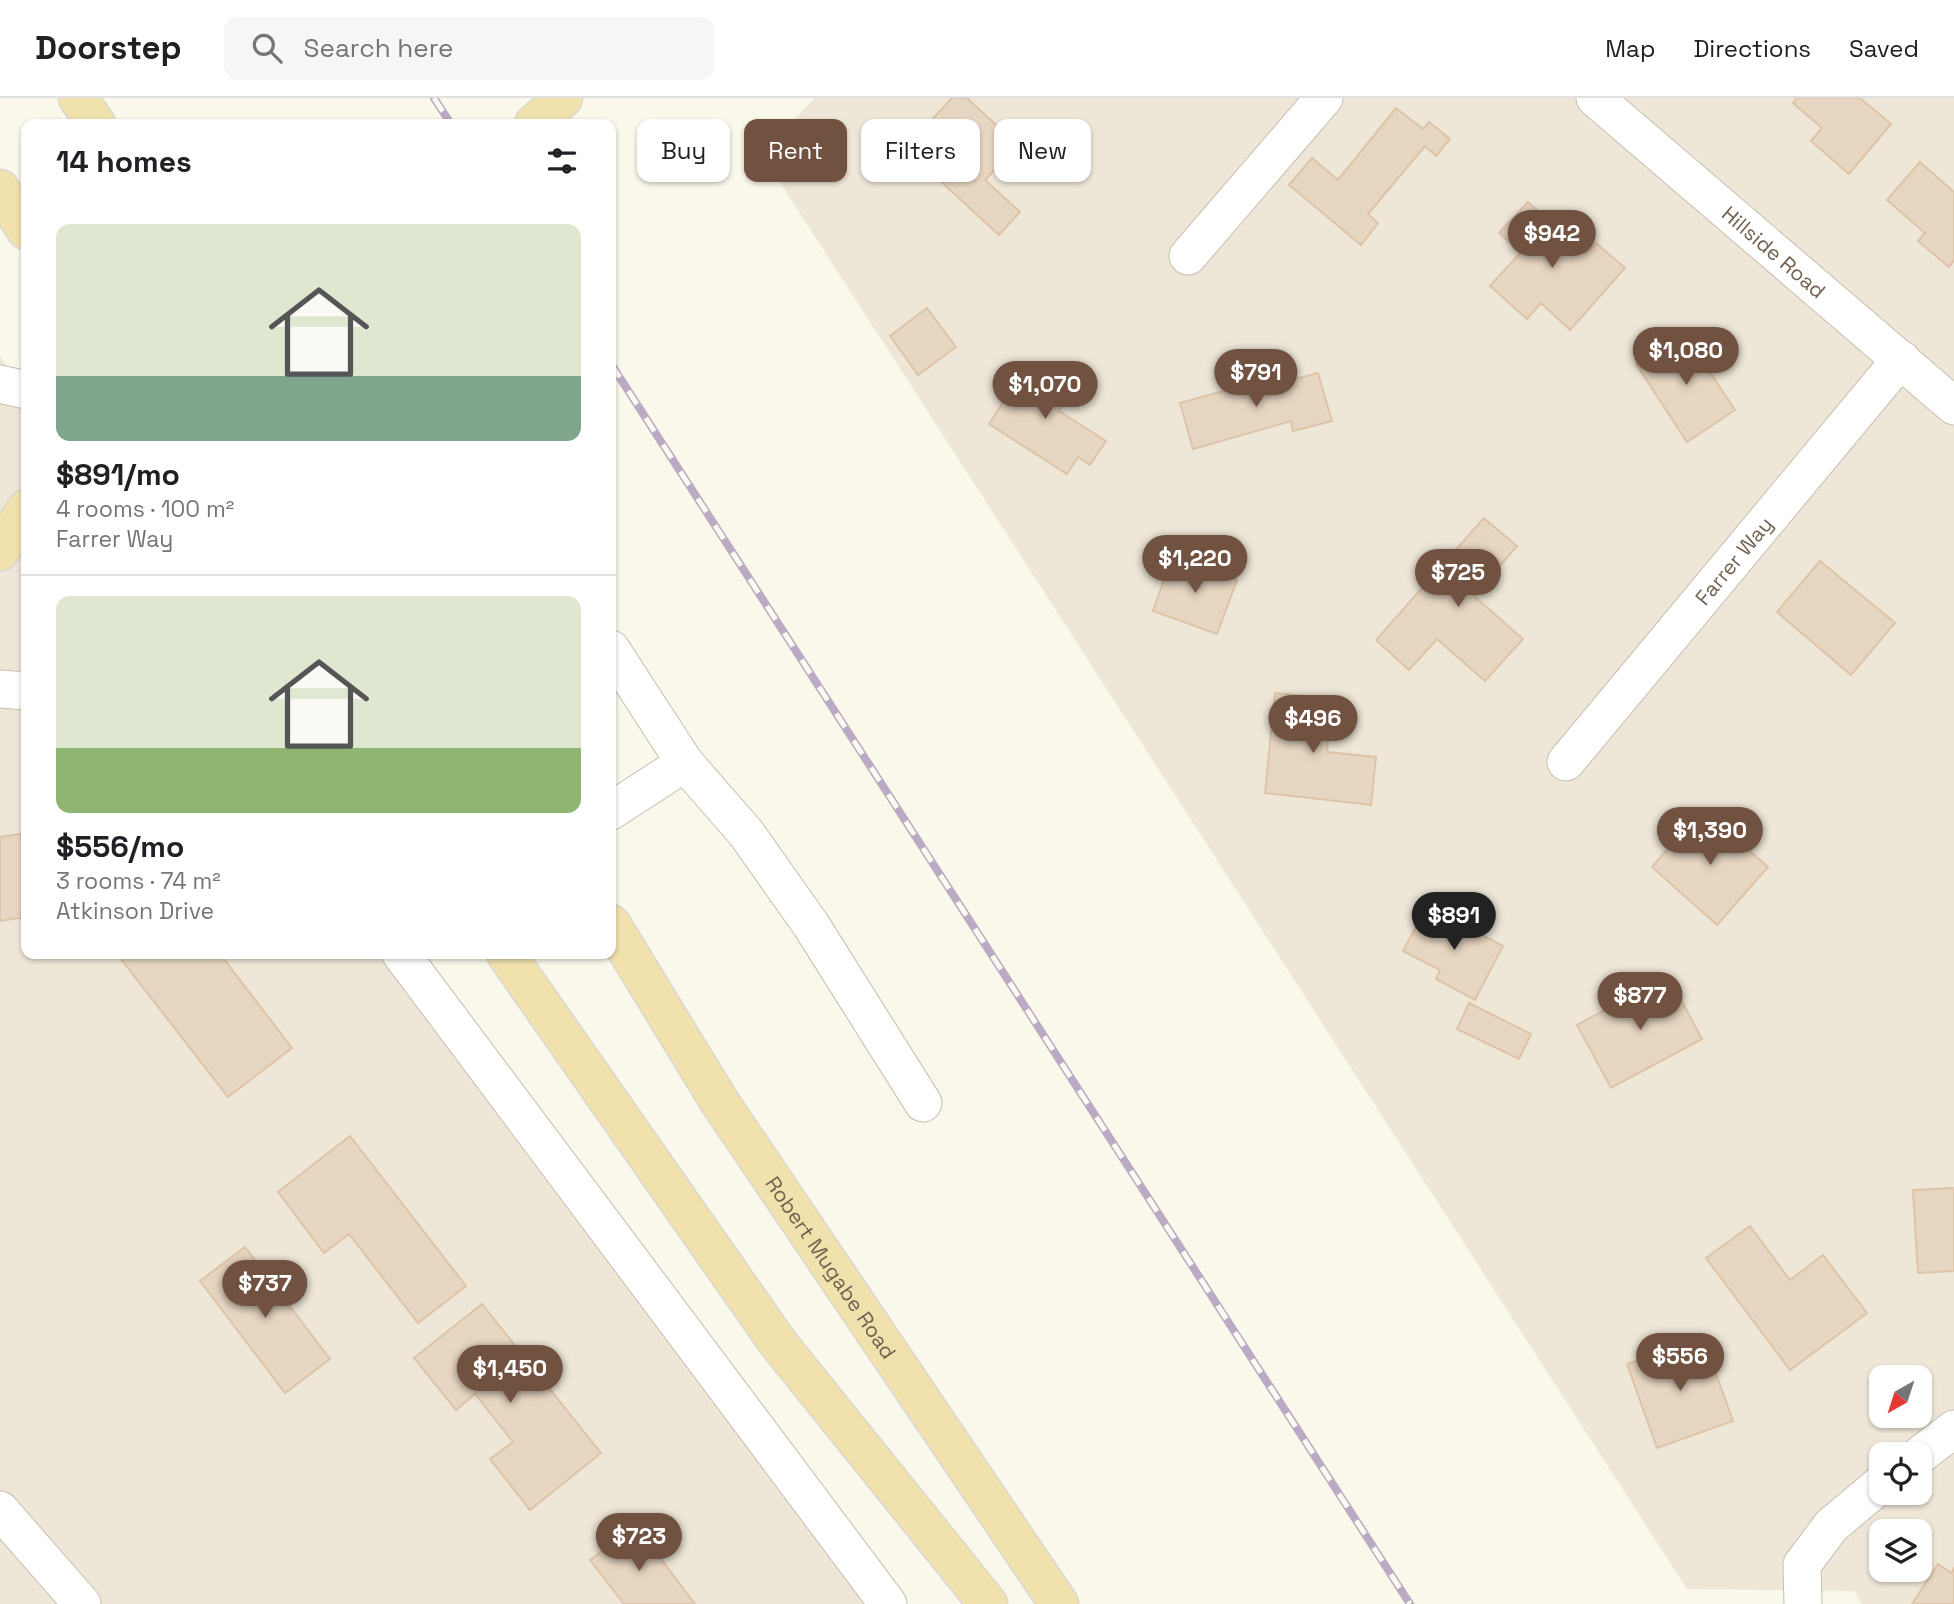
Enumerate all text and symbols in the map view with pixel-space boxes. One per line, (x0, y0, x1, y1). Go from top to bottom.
search box (224, 17, 714, 80)
text: Doorstep (35, 27, 182, 69)
icon: search (248, 29, 286, 67)
text: Search here (304, 31, 453, 65)
text: Map (1605, 33, 1655, 64)
text: Directions (1693, 33, 1811, 64)
text: Saved (1849, 33, 1919, 64)
chip: Buy (637, 119, 730, 182)
chip: Rent (744, 119, 847, 182)
chip: Filters (861, 119, 980, 182)
chip: New (994, 119, 1091, 182)
text: 14 homes (56, 142, 192, 181)
icon: filters (543, 142, 581, 180)
street label: Hillside Road (1717, 200, 1832, 304)
pin: $942 (1511, 211, 1593, 270)
text: $942 (1524, 218, 1580, 248)
icon: home (256, 269, 382, 395)
pin: $1,080 (1629, 328, 1743, 387)
text: $1,080 (1649, 335, 1723, 365)
pin: $791 (1215, 350, 1297, 409)
text: $791 (1230, 357, 1282, 387)
pin: $1,070 (988, 362, 1102, 421)
text: $1,070 (1009, 369, 1081, 399)
text: $891/mo (56, 455, 180, 494)
text: 4 rooms · 100 m² (56, 494, 234, 524)
street label: Farrer Way (1689, 511, 1778, 610)
text: Farrer Way (56, 524, 173, 554)
pin: $1,220 (1138, 536, 1252, 595)
text: $1,220 (1158, 543, 1232, 573)
pin: $725 (1417, 550, 1499, 609)
text: $725 (1431, 557, 1485, 587)
icon: home (256, 641, 382, 767)
pin: $496 (1272, 696, 1354, 755)
text: $496 (1285, 703, 1342, 733)
pin: $1,390 (1653, 808, 1767, 867)
text: $1,390 (1673, 815, 1747, 845)
text: $556/mo (56, 827, 184, 866)
text: 3 rooms · 74 m² (56, 866, 221, 896)
pin: $891 (1413, 892, 1495, 952)
text: Atkinson Drive (56, 896, 214, 926)
text: $891 (1428, 900, 1480, 930)
pin: $877 (1599, 972, 1681, 1032)
text: $877 (1614, 980, 1667, 1010)
street label: Robert Mugabe Road (760, 1171, 903, 1364)
pin: $737 (224, 1260, 306, 1320)
text: $737 (238, 1268, 292, 1298)
pin: $556 (1639, 1334, 1721, 1393)
text: $556 (1652, 1341, 1708, 1371)
pin: $1,450 (453, 1346, 567, 1405)
text: $1,450 (473, 1353, 547, 1383)
north arrow (1869, 1365, 1932, 1428)
map controls (1869, 1365, 1932, 1582)
button: locate (1869, 1442, 1932, 1505)
pin: $723 (598, 1514, 680, 1573)
button: layers (1869, 1519, 1932, 1582)
text: $723 (612, 1521, 666, 1551)

